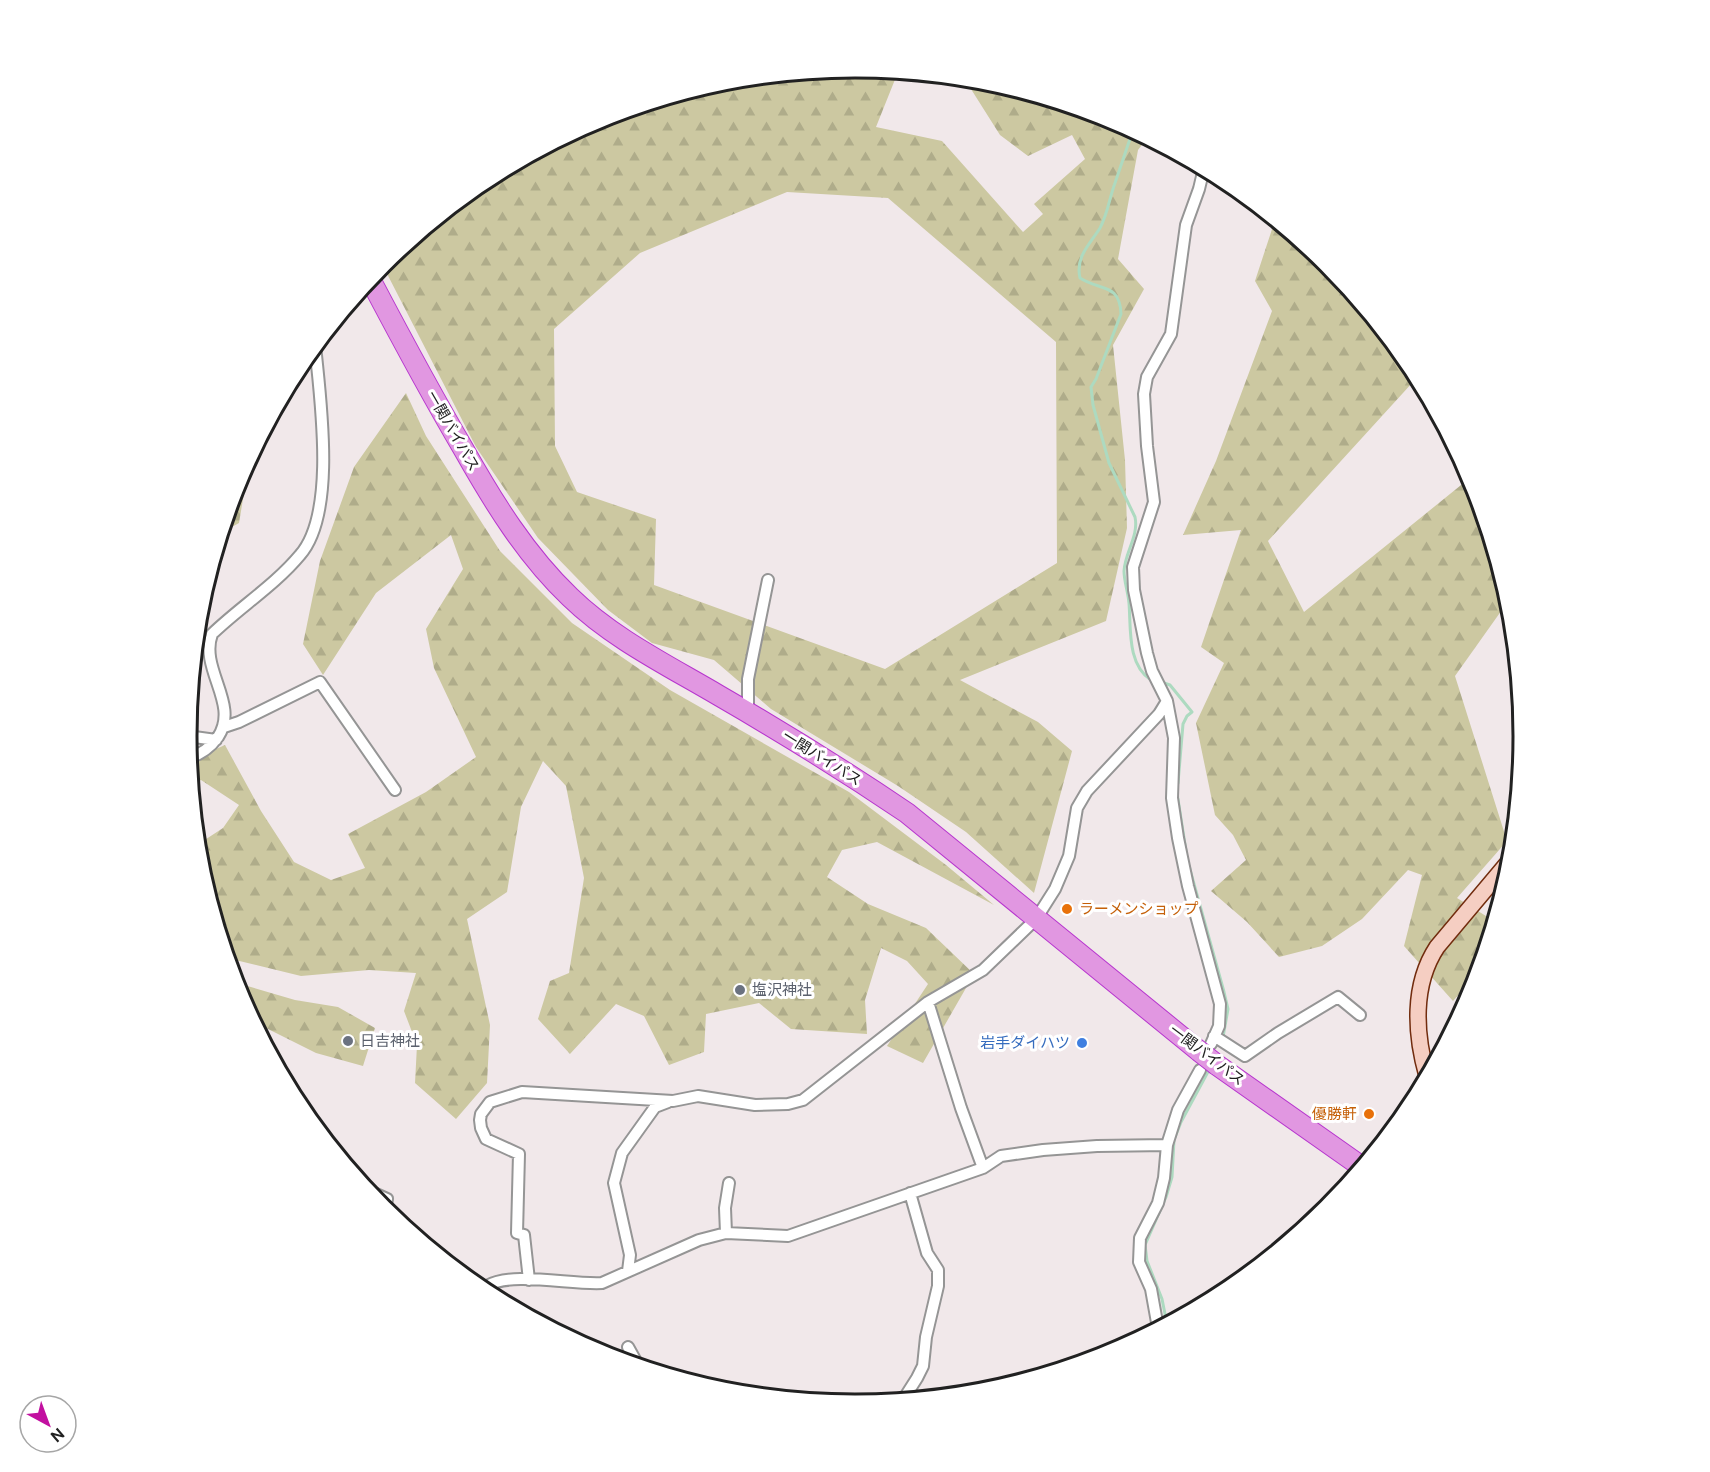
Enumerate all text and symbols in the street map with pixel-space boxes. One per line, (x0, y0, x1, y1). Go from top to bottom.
street label: 一関バイパス (422, 387, 484, 475)
street label: 一関バイパス (779, 726, 865, 790)
place label: ラーメンショップ (1079, 899, 1198, 919)
marker: ラーメンショップ (1060, 902, 1074, 916)
place label: 塩沢神社 (752, 980, 812, 1000)
marker: 塩沢神社 (733, 983, 747, 997)
street label: 一関バイパス (1165, 1020, 1249, 1090)
place label: 日吉神社 (360, 1031, 420, 1051)
place label: 岩手ダイハツ (980, 1033, 1070, 1053)
marker: 日吉神社 (341, 1034, 355, 1048)
marker: 岩手ダイハツ (1075, 1036, 1089, 1050)
place label: 優勝軒 (1312, 1104, 1357, 1124)
marker: 優勝軒 (1362, 1107, 1376, 1121)
north arrow (18, 1394, 78, 1454)
text: N (46, 1423, 69, 1447)

